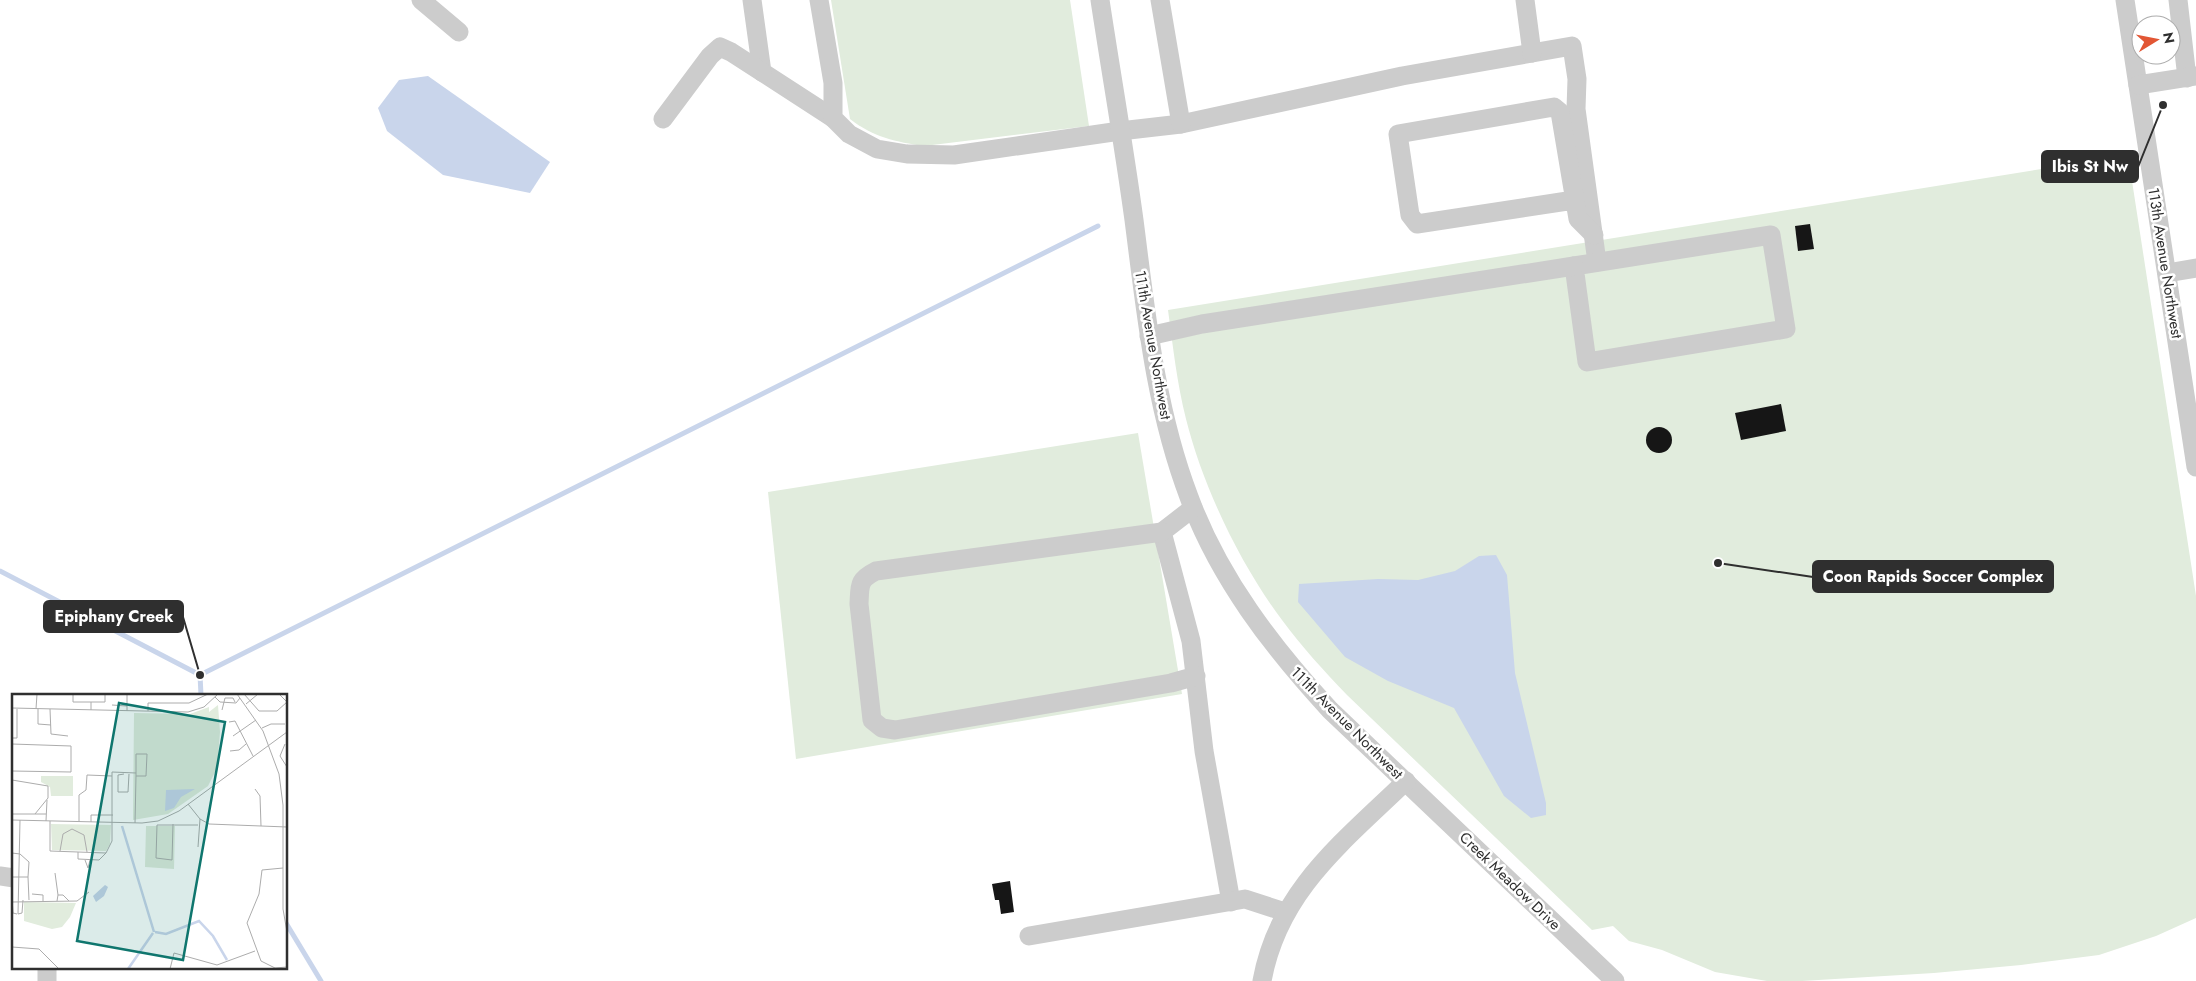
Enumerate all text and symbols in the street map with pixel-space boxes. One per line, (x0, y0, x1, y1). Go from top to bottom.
north arrow (2131, 15, 2181, 65)
text: N (2158, 31, 2180, 45)
callout: Ibis St Nw (2042, 151, 2138, 182)
text: Ibis St Nw (2052, 155, 2129, 178)
street label: 113th Avenue Northwest (2142, 186, 2188, 340)
street label: 111th Avenue Northwest (1129, 269, 1177, 422)
callout: Coon Rapids Soccer Complex (1813, 561, 2053, 592)
text: Coon Rapids Soccer Complex (1823, 565, 2044, 588)
callout: Epiphany Creek (44, 601, 183, 632)
text: Epiphany Creek (55, 605, 174, 628)
street label: 111th Avenue Northwest (1286, 662, 1409, 785)
inset map (12, 694, 288, 968)
street label: Creek Meadow Drive (1454, 827, 1566, 935)

